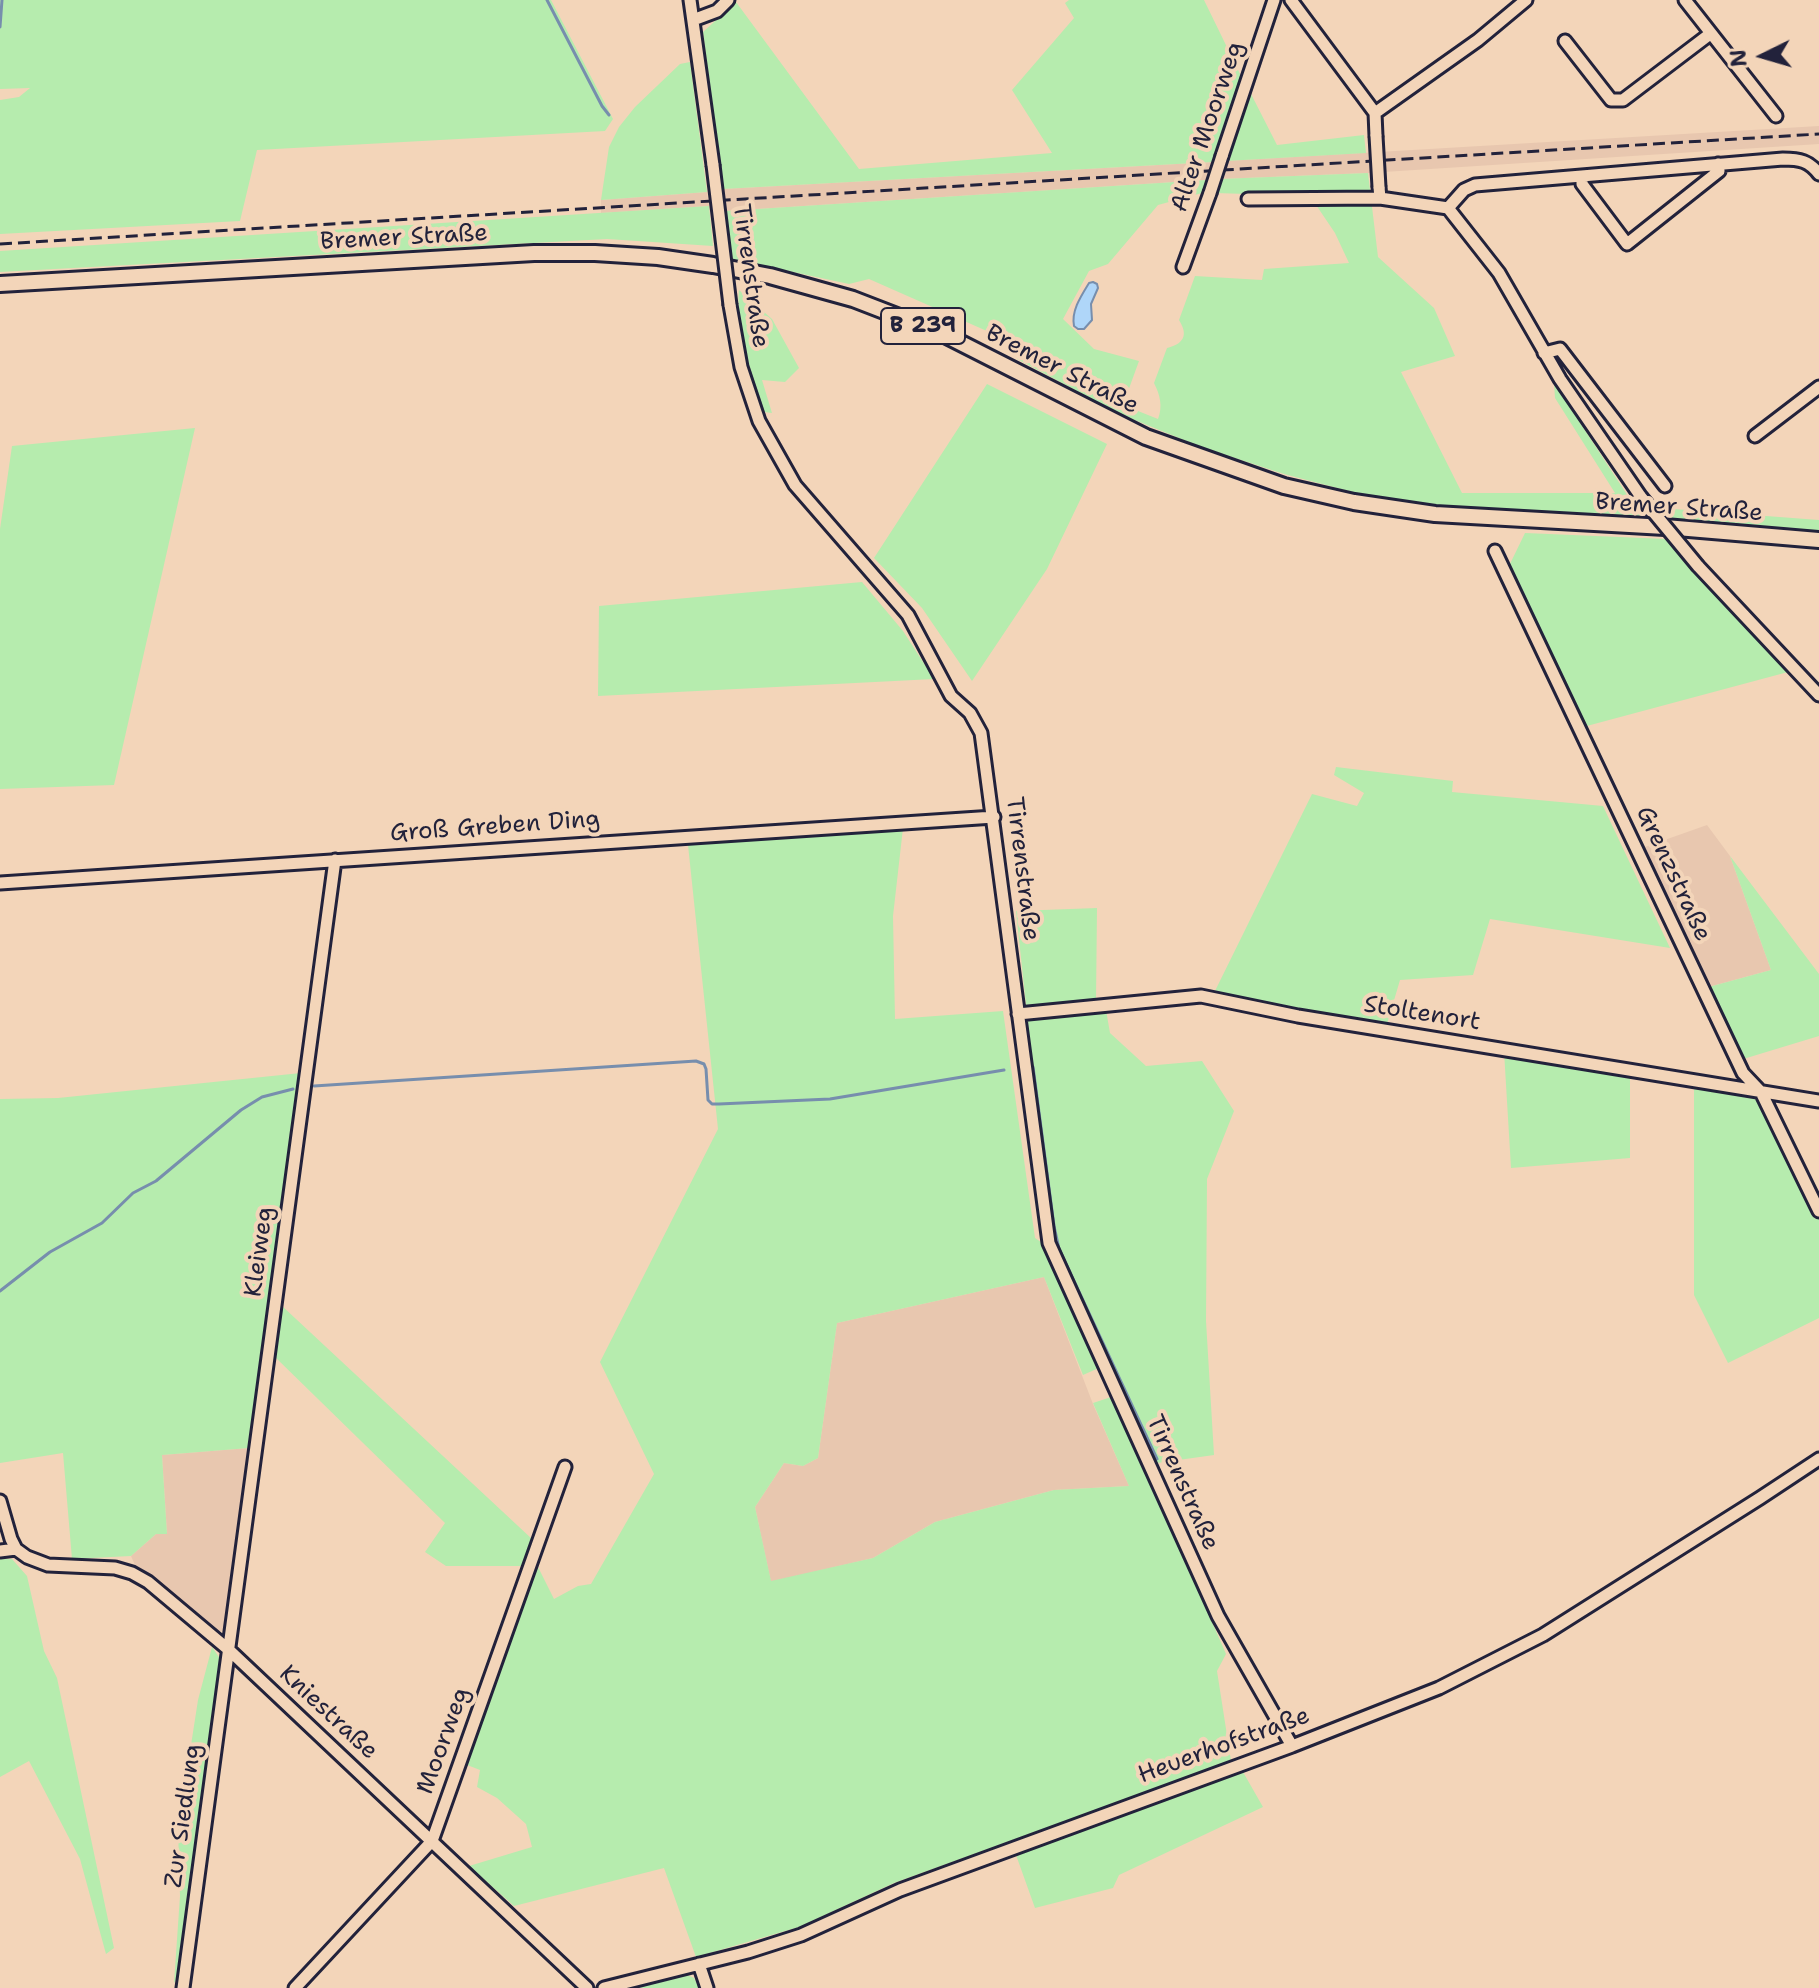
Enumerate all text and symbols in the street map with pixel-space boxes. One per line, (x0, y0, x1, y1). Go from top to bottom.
north arrow (1723, 16, 1803, 96)
street label: Alter Moorweg (1165, 38, 1251, 216)
text: N (1723, 48, 1754, 68)
street label: Tirrenstraße (726, 202, 774, 350)
street label: Bremer Straße (319, 219, 489, 257)
road number: B 239 (881, 308, 965, 344)
street label: Bremer Straße (981, 319, 1143, 421)
street label: Bremer Straße (1594, 488, 1764, 528)
street label: Tirrenstraße (999, 795, 1045, 943)
street label: Grenzstraße (1629, 802, 1717, 946)
street label: Groß Greben Ding (389, 805, 601, 849)
street label: Stoltenort (1362, 991, 1482, 1037)
street label: Kleiweg (239, 1205, 281, 1299)
street label: Tirrenstraße (1139, 1411, 1225, 1555)
street label: Kniestraße (273, 1660, 383, 1766)
street label: Moorweg (411, 1684, 477, 1798)
street label: Heuerhofstraße (1134, 1702, 1314, 1790)
street label: Zur Siedlung (160, 1742, 208, 1890)

